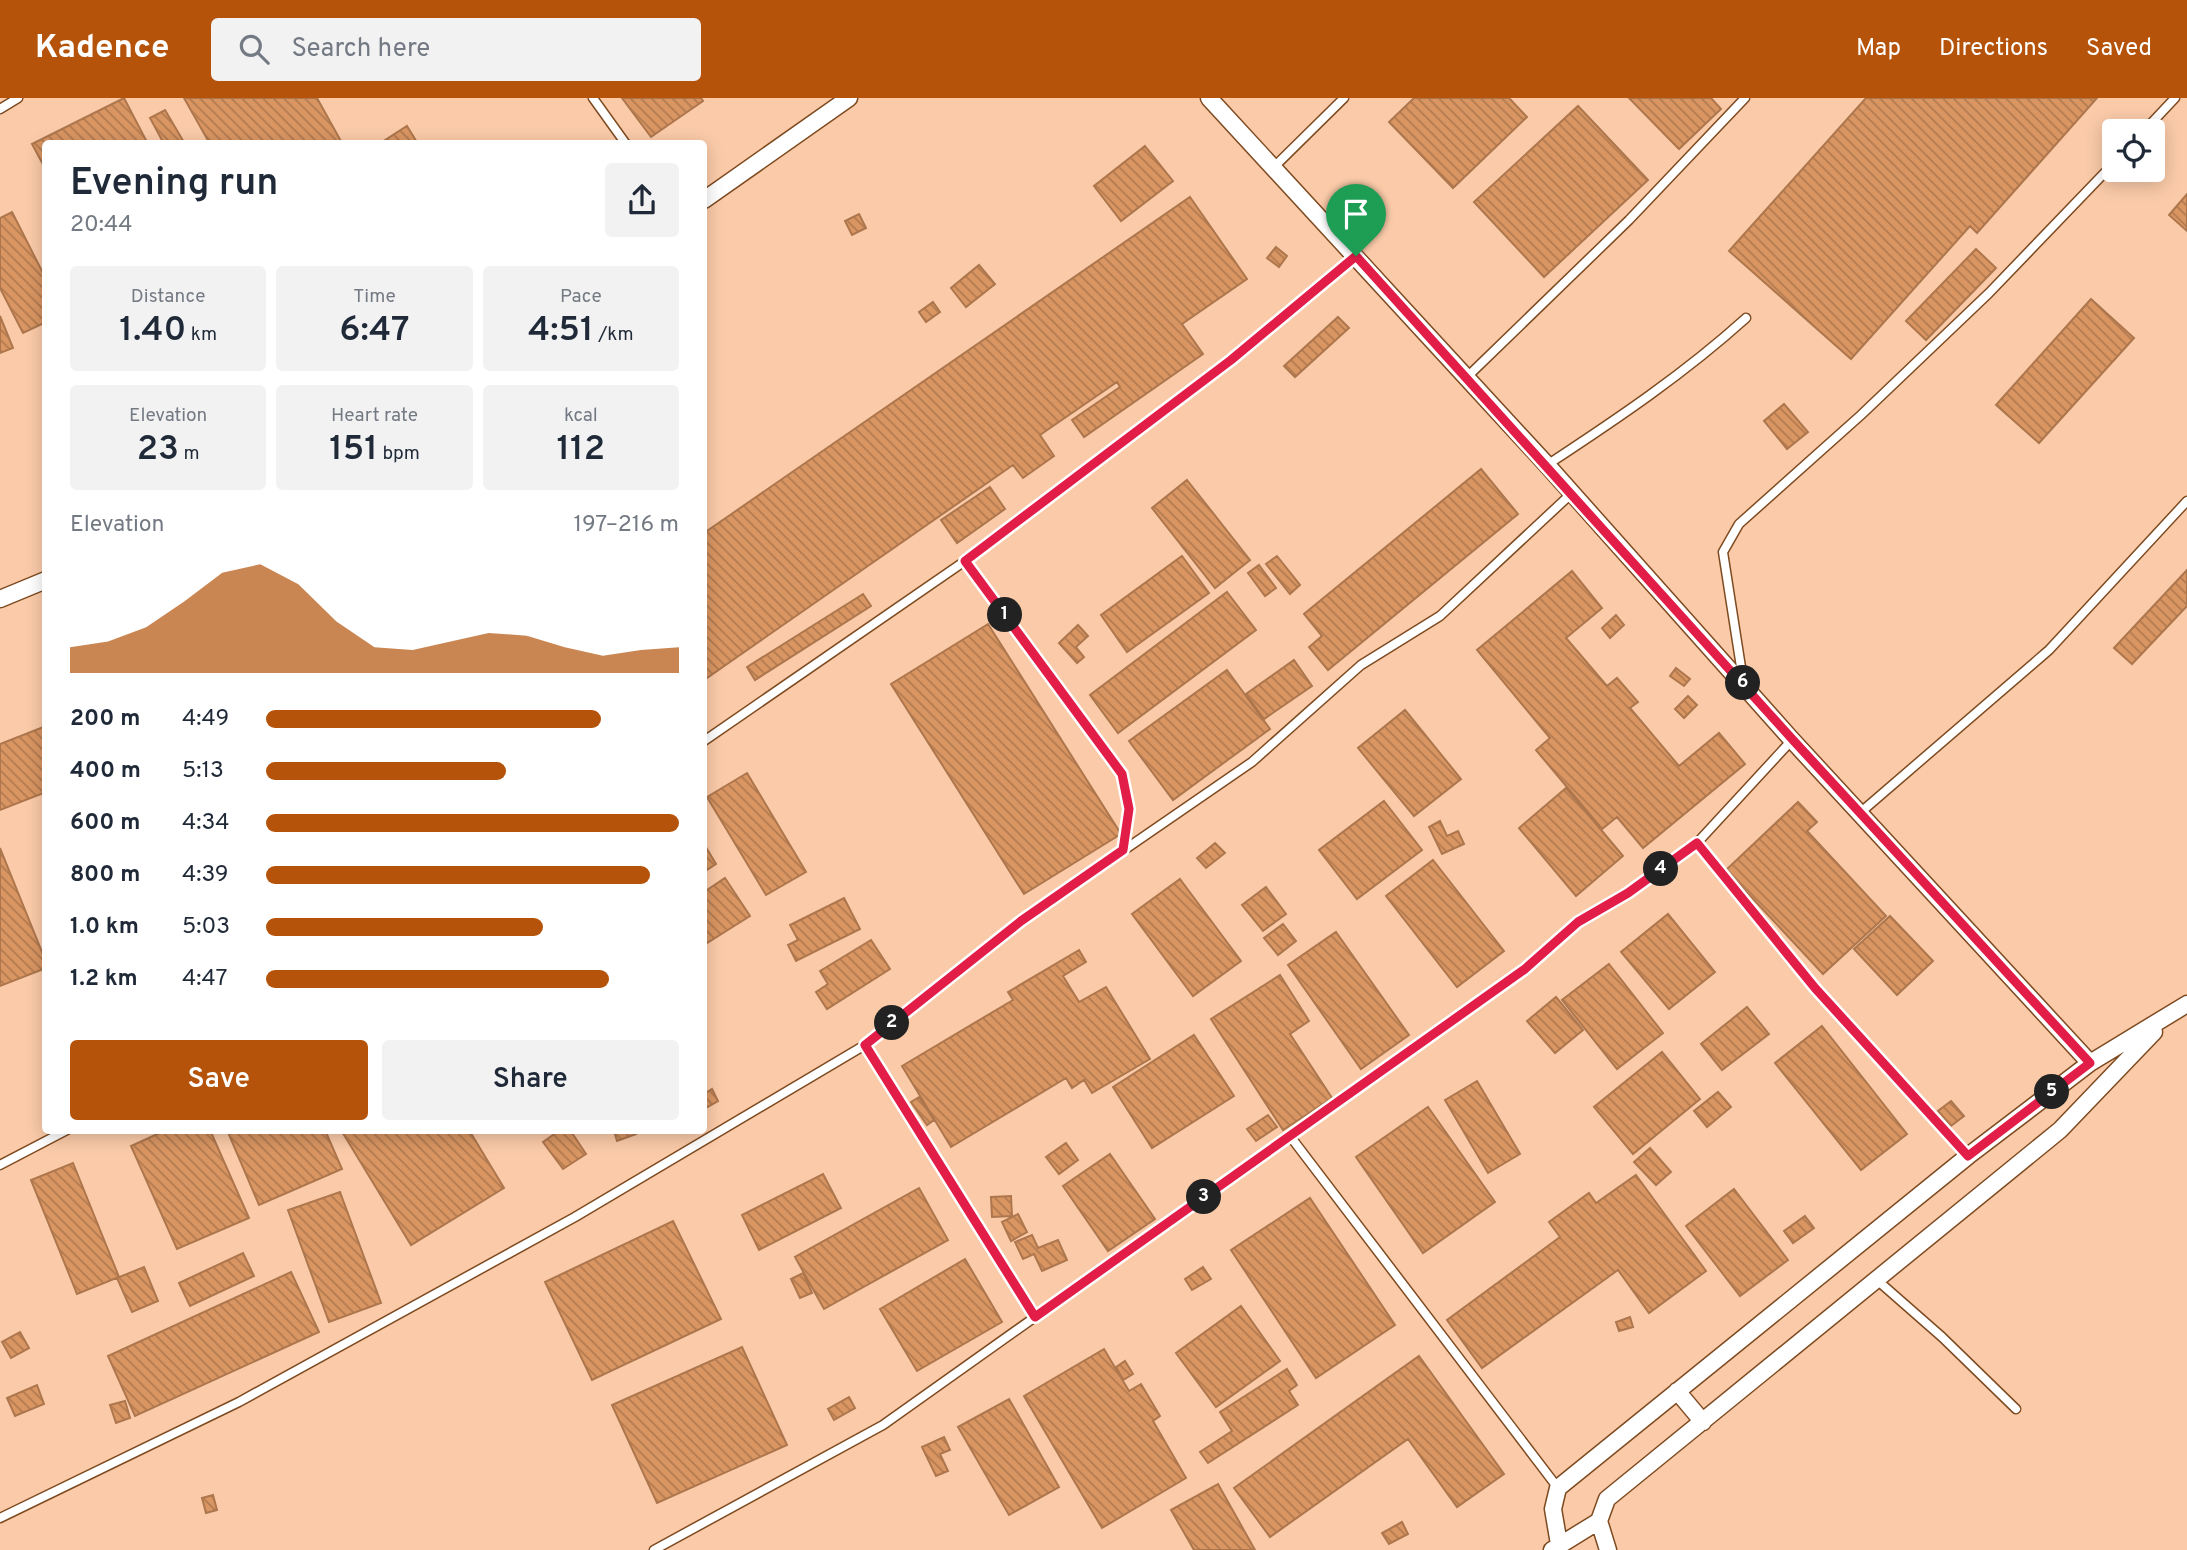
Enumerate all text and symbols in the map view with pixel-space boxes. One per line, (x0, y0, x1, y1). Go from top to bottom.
search box (211, 18, 701, 81)
text: Kadence (35, 28, 169, 70)
icon: search (235, 30, 273, 68)
text: Search here (291, 33, 430, 66)
text: Map (1856, 34, 1901, 64)
text: Directions (1939, 34, 2048, 64)
text: Saved (2086, 34, 2152, 64)
map controls (2102, 119, 2165, 182)
button: locate (2102, 119, 2165, 182)
text: Evening run (70, 160, 278, 209)
button: share (605, 163, 679, 237)
pin (1326, 184, 1386, 256)
icon: arrive (1337, 195, 1375, 233)
text: 20:44 (70, 211, 133, 240)
text: Distance (131, 285, 205, 309)
text: Time (353, 285, 396, 309)
text: Pace (560, 285, 602, 309)
text: 1.40 (119, 309, 186, 353)
text: 6:47 (339, 309, 410, 353)
text: 4:51 (528, 309, 594, 353)
text: km (186, 323, 217, 347)
text: /km (594, 323, 634, 347)
text: Elevation (129, 404, 207, 428)
text: Heart rate (331, 404, 418, 428)
text: kcal (564, 404, 598, 428)
text: 23 (137, 428, 179, 472)
text: 151 (329, 428, 378, 472)
text: 112 (556, 428, 605, 472)
text: m (179, 442, 200, 466)
text: bpm (378, 442, 420, 466)
text: Elevation (70, 511, 165, 540)
text: 197–216 m (574, 511, 679, 540)
pin: 1 (988, 598, 1023, 632)
text: 1 (1001, 602, 1008, 626)
pin: 6 (1726, 666, 1760, 700)
text: 6 (1737, 670, 1748, 694)
text: 200 m (70, 705, 140, 734)
text: 4:49 (182, 705, 229, 734)
text: 400 m (70, 757, 141, 786)
text: 5:13 (182, 757, 224, 786)
text: 600 m (70, 809, 140, 838)
text: 4:34 (182, 809, 230, 838)
pin: 4 (1644, 852, 1678, 886)
text: 4 (1654, 856, 1667, 880)
text: 800 m (70, 861, 140, 890)
text: 4:39 (182, 861, 229, 890)
text: 1.0 km (70, 913, 139, 942)
text: 5:03 (182, 913, 230, 942)
text: 1.2 km (70, 965, 138, 994)
text: 4:47 (182, 965, 228, 994)
pin: 2 (874, 1006, 910, 1040)
text: 2 (886, 1010, 897, 1034)
button: Save (70, 1040, 368, 1120)
button: Share (382, 1040, 679, 1120)
pin: 5 (2035, 1074, 2070, 1110)
text: 5 (2046, 1079, 2057, 1103)
pin: 3 (1186, 1180, 1222, 1214)
text: 3 (1198, 1184, 1209, 1208)

